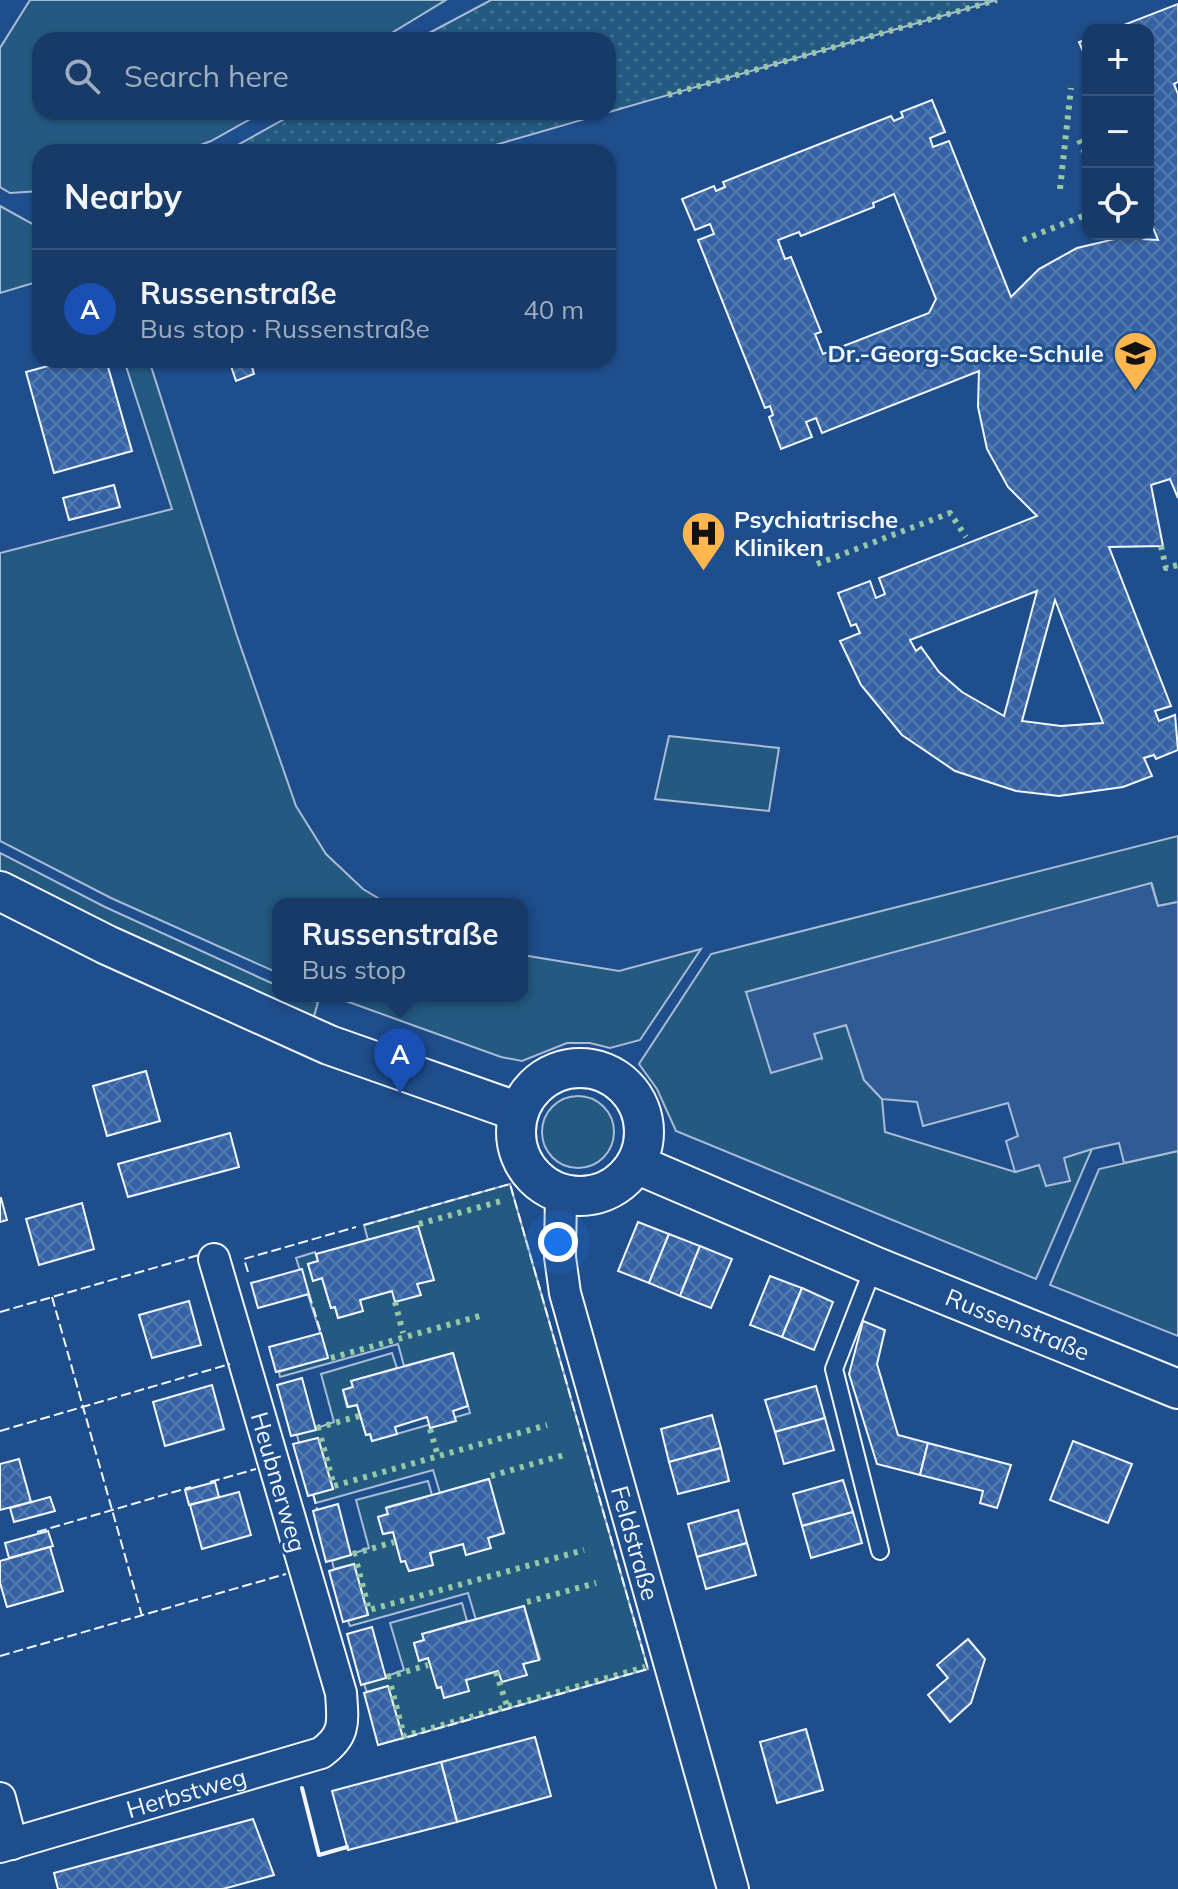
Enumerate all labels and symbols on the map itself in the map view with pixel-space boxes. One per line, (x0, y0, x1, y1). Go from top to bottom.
school or university icon: Dr.-Georg-Sacke-Schule (1111, 329, 1159, 392)
place label: Dr.-Georg-Sacke-Schule (827, 338, 1104, 368)
place label: Psychiatrische Kliniken (734, 504, 898, 562)
hospital icon: Psychiatrische Kliniken (679, 509, 727, 572)
pin: A (374, 1028, 426, 1094)
your location (538, 1222, 578, 1262)
street label: Russenstraße (941, 1282, 1094, 1367)
street label: Heubnerweg (245, 1408, 313, 1556)
street label: Feldstraße (605, 1482, 666, 1604)
street label: Herbstweg (123, 1761, 250, 1824)

